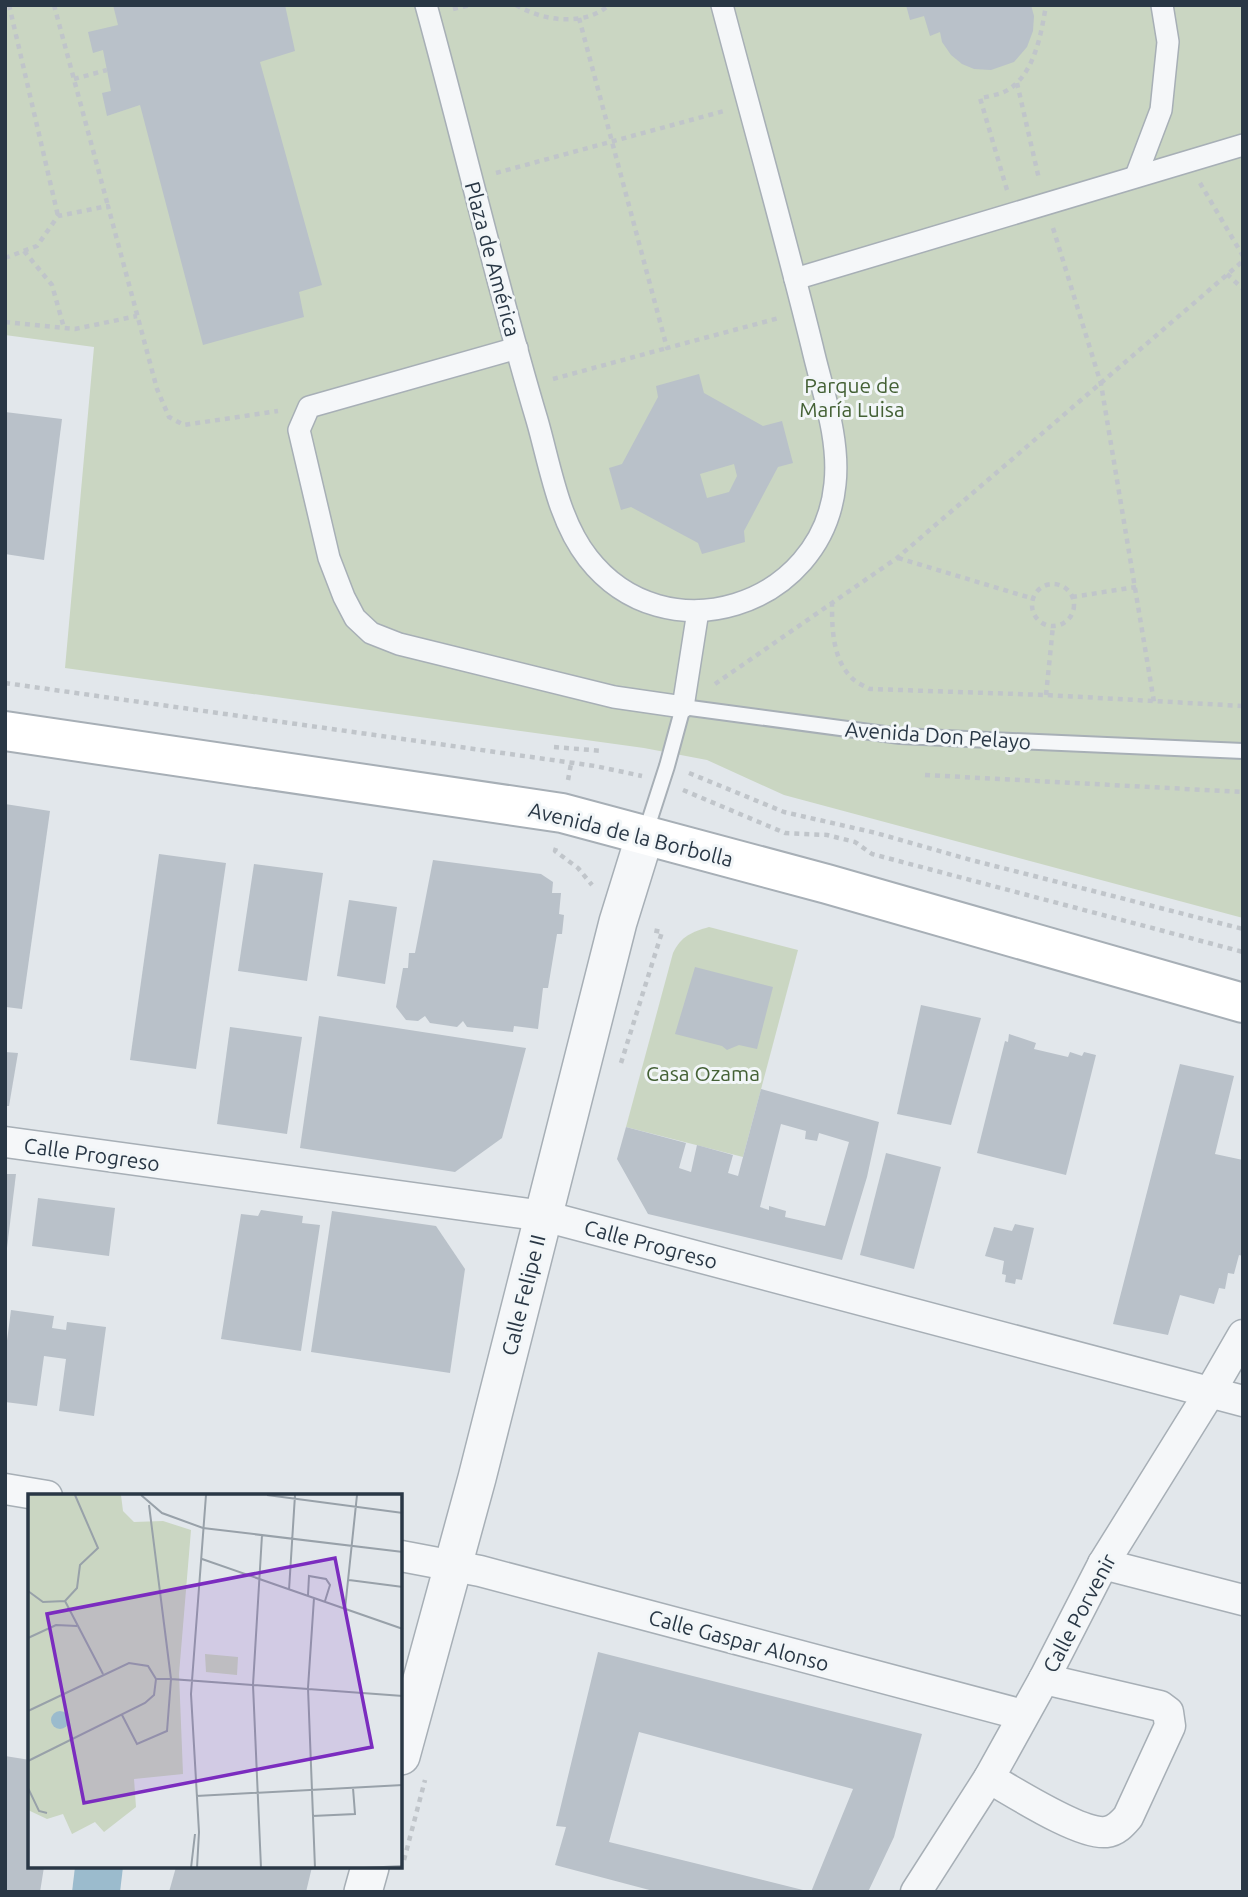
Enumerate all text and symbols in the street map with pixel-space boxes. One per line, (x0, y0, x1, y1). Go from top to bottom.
street label: Plaza de América (461, 179, 525, 339)
park label: Parque de María Luisa (799, 373, 905, 421)
street label: Avenida Don Pelayo (844, 717, 1032, 753)
street label: Avenida de la Borbolla (526, 797, 736, 871)
park label: Casa Ozama (646, 1061, 760, 1085)
street label: Calle Progreso (23, 1133, 161, 1175)
street label: Calle Progreso (582, 1215, 720, 1273)
street label: Calle Felipe II (496, 1232, 550, 1358)
inset map (28, 1494, 402, 1869)
street label: Calle Porvenir (1038, 1550, 1120, 1676)
street label: Calle Gaspar Alonso (646, 1604, 832, 1676)

